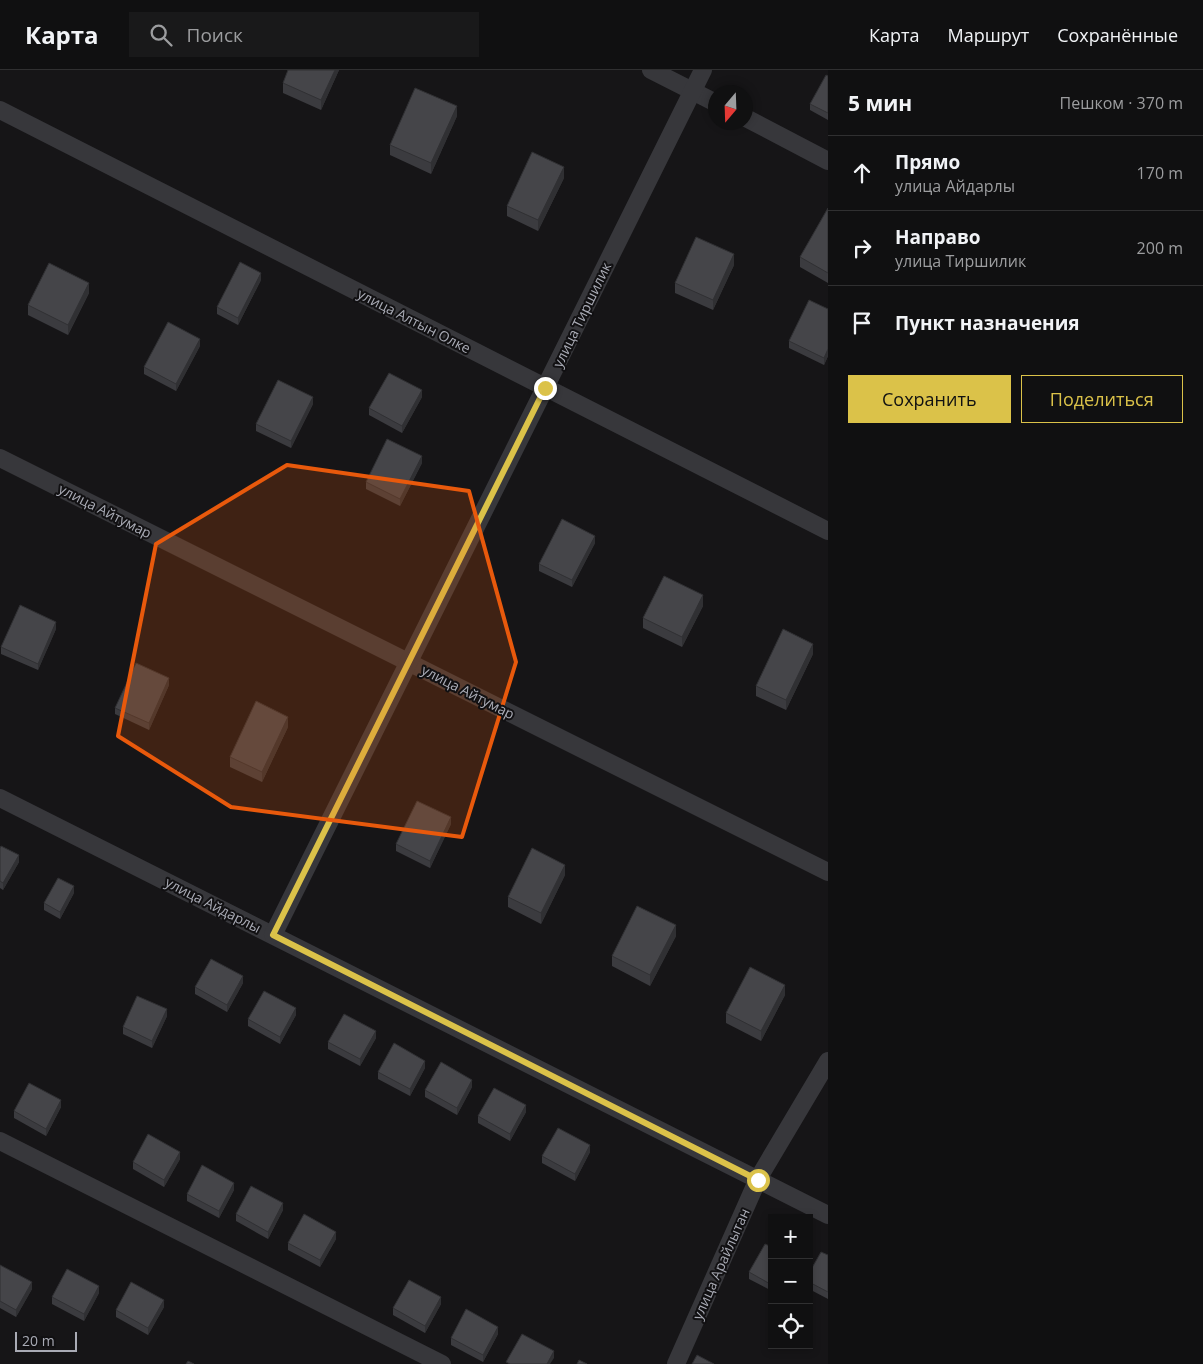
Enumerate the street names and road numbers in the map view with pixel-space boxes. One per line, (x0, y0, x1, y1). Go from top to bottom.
street label: улица Тиршилик (548, 258, 616, 371)
street label: улица Алтын Олке (354, 284, 474, 357)
street label: улица Айтумар (55, 479, 155, 542)
street label: улица Айтумар (418, 660, 518, 723)
street label: улица Айдарлы (162, 872, 264, 937)
street label: улица Арайлытан (687, 1205, 754, 1323)

